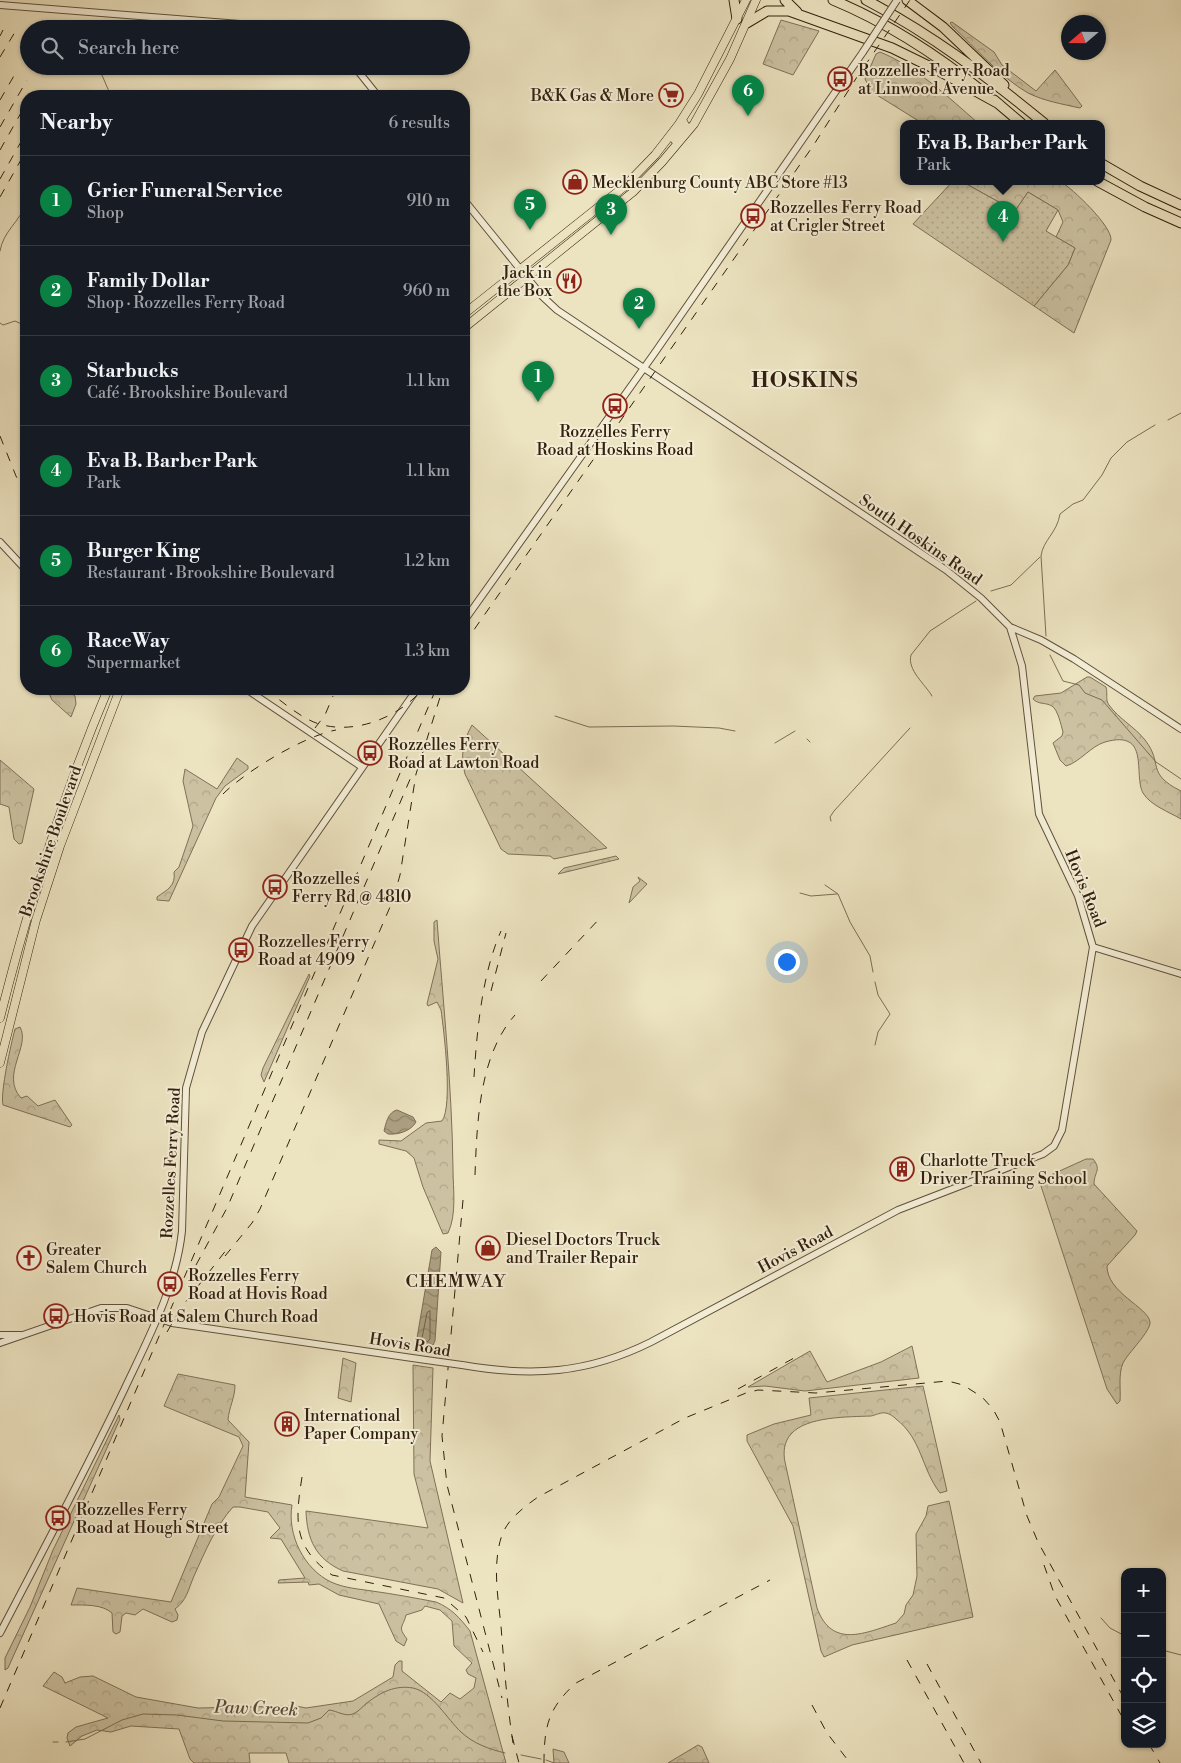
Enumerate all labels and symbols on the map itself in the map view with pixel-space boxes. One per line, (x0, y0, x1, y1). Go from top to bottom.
north arrow (1061, 15, 1106, 60)
place label: Rozzelles Ferry Road at Linwood Avenue (858, 61, 1010, 99)
bus stop icon: Rozzelles Ferry Road at Linwood Avenue (827, 66, 853, 92)
pin: 6 (732, 75, 764, 116)
supermarket icon: B&K Gas & More (658, 82, 684, 108)
place label: B&K Gas & More (530, 86, 654, 106)
shop icon: Mecklenburg County ABC Store #13 (562, 169, 588, 195)
place label: Mecklenburg County ABC Store #13 (592, 173, 848, 193)
pin: 5 (514, 189, 546, 230)
pin: 3 (595, 194, 627, 235)
place label: Rozzelles Ferry Road at Crigler Street (770, 198, 922, 236)
pin: 4 (987, 201, 1019, 242)
bus stop icon: Rozzelles Ferry Road at Crigler Street (740, 203, 766, 229)
place label: Jack in the Box (497, 263, 553, 301)
restaurant icon: Jack in the Box (556, 268, 582, 294)
pin: 2 (623, 288, 655, 329)
pin: 1 (522, 361, 554, 402)
district label: HOSKINS (751, 368, 859, 394)
bus stop icon: Rozzelles Ferry Road at Hoskins Road (602, 393, 628, 419)
place label: Rozzelles Ferry Road at Hoskins Road (537, 422, 693, 460)
street label: South Hoskins Road (855, 490, 986, 590)
place label: Rozzelles Ferry Road at Lawton Road (388, 735, 539, 773)
bus stop icon: Rozzelles Ferry Road at Lawton Road (357, 740, 383, 766)
street label: Brookshire Boulevard (15, 763, 86, 921)
street label: Hovis Road (1060, 847, 1110, 930)
place label: Rozzelles Ferry Rd @ 4810 (292, 869, 411, 907)
bus stop icon: Rozzelles Ferry Rd @ 4810 (262, 874, 288, 900)
place label: Rozzelles Ferry Road at 4909 (258, 932, 369, 970)
bus stop icon: Rozzelles Ferry Road at 4909 (228, 937, 254, 963)
your location (774, 949, 800, 975)
street label: Rozzelles Ferry Road (157, 1087, 185, 1239)
place label: Charlotte Truck Driver Training School (920, 1151, 1087, 1189)
building icon: Charlotte Truck Driver Training School (889, 1156, 915, 1182)
street label: Hovis Road (755, 1222, 836, 1278)
place label: Diesel Doctors Truck and Trailer Repair (506, 1230, 661, 1268)
shop icon: Diesel Doctors Truck and Trailer Repair (475, 1235, 501, 1261)
place label: Greater Salem Church (46, 1240, 148, 1278)
church icon: Greater Salem Church (16, 1245, 42, 1271)
place label: Rozzelles Ferry Road at Hovis Road (188, 1266, 328, 1304)
district label: CHEMWAY (406, 1270, 507, 1293)
bus stop icon: Rozzelles Ferry Road at Hovis Road (157, 1271, 183, 1297)
bus stop icon: Hovis Road at Salem Church Road (43, 1303, 69, 1329)
place label: Hovis Road at Salem Church Road (74, 1307, 318, 1327)
street label: Hovis Road (368, 1329, 452, 1361)
place label: International Paper Company (304, 1406, 418, 1444)
building icon: International Paper Company (274, 1411, 300, 1437)
place label: Rozzelles Ferry Road at Hough Street (76, 1500, 229, 1538)
bus stop icon: Rozzelles Ferry Road at Hough Street (45, 1505, 71, 1531)
water label: Paw Creek (213, 1696, 298, 1721)

